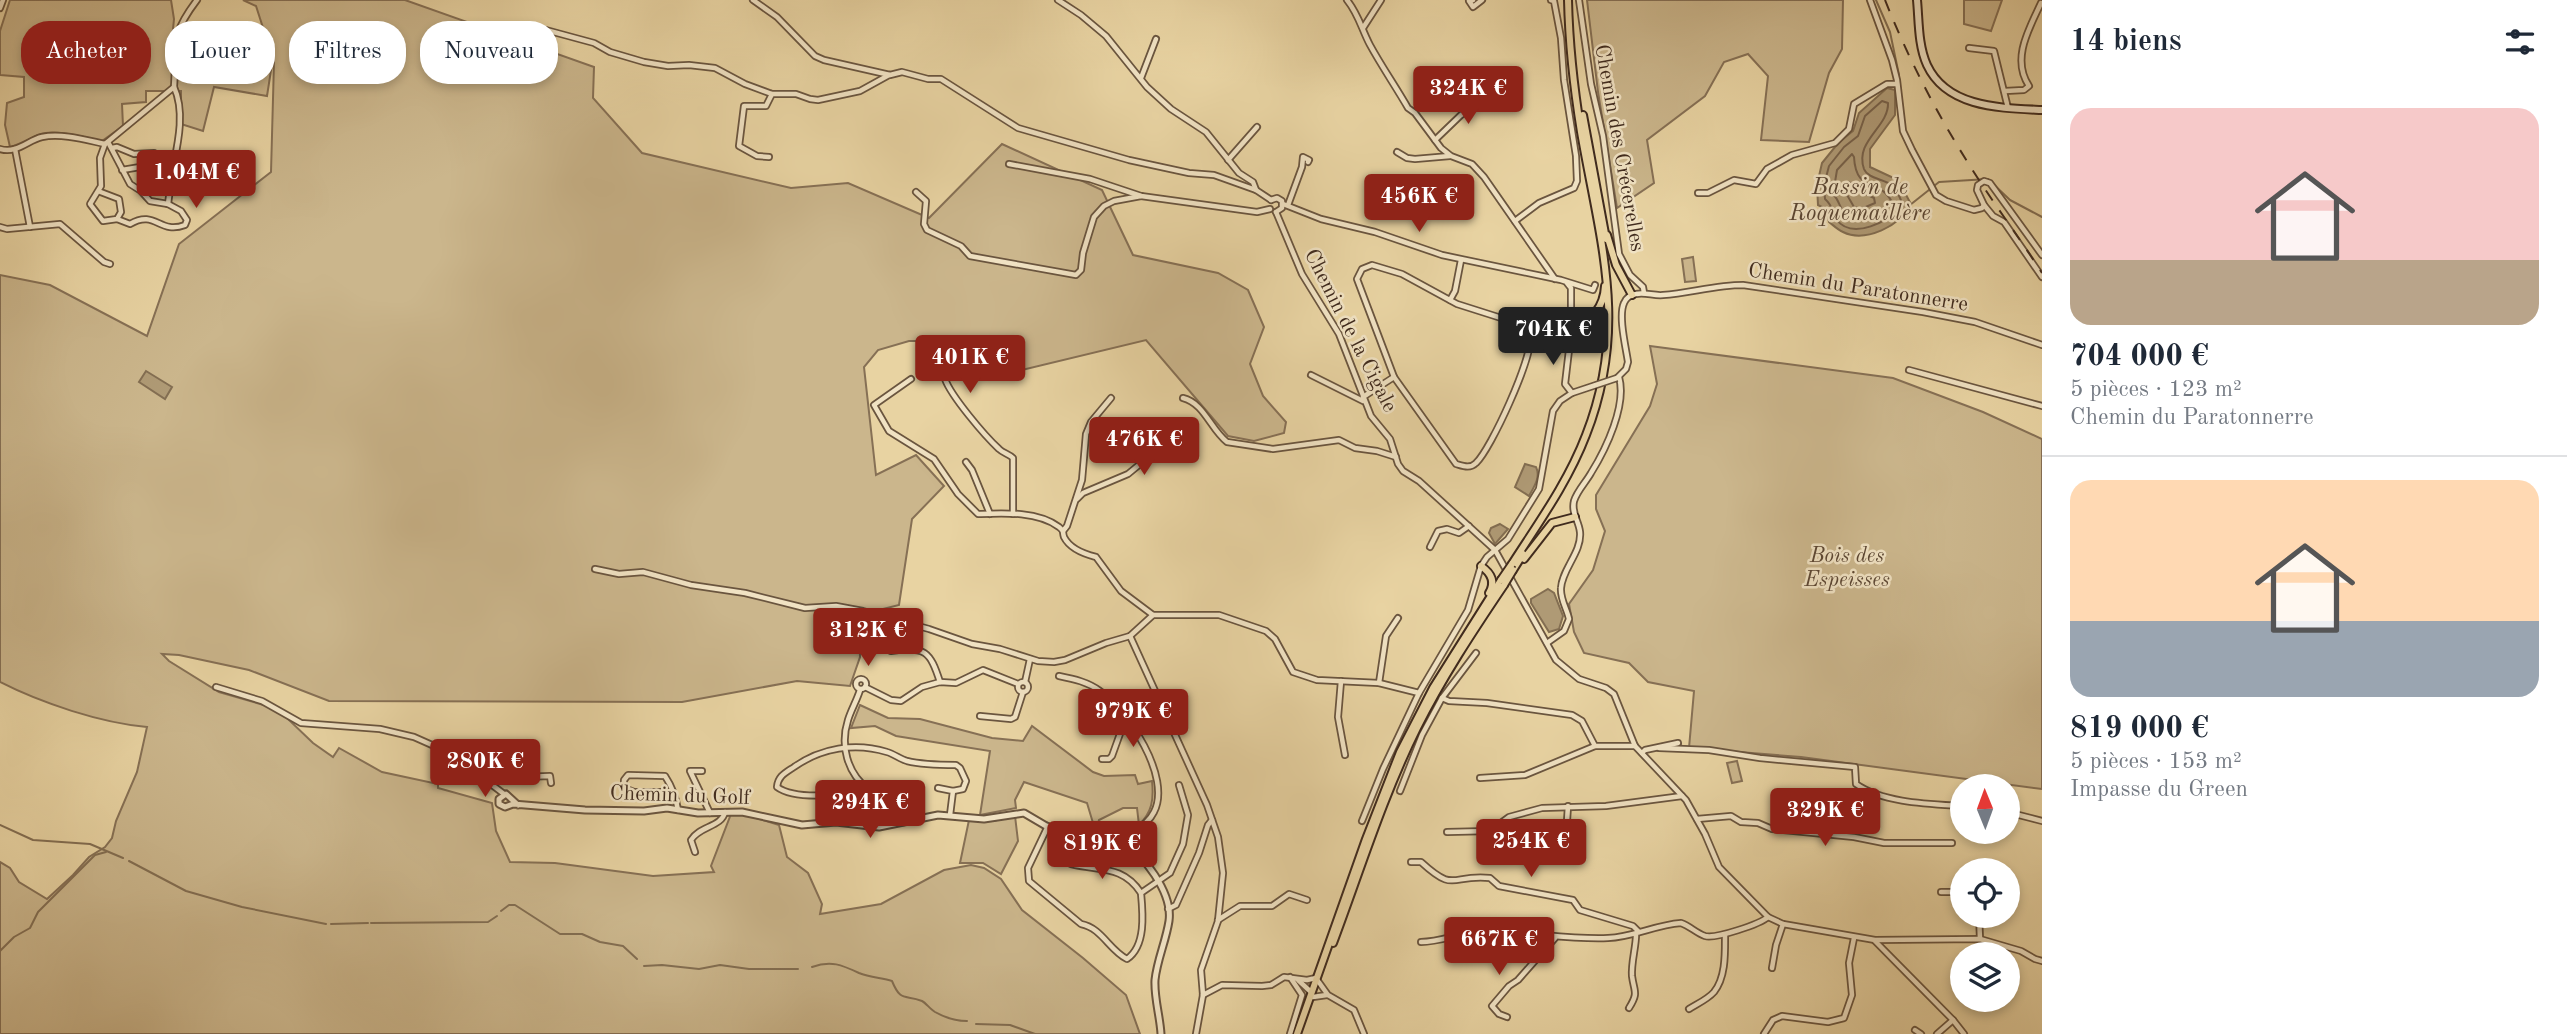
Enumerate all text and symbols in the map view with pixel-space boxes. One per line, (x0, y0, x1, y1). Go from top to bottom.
chip: Acheter (21, 21, 151, 84)
chip: Louer (165, 21, 275, 84)
chip: Filtres (289, 21, 406, 84)
chip: Nouveau (420, 21, 558, 84)
icon: filters (2501, 23, 2539, 61)
text: 14 biens (2070, 27, 2182, 57)
street label: Chemin des Crécerelles (1590, 43, 1648, 253)
pin: 324K € (1411, 66, 1525, 126)
text: 324K € (1429, 77, 1507, 100)
pin: 1.04M € (131, 150, 261, 210)
icon: home (2242, 153, 2368, 279)
text: 1.04M € (153, 161, 239, 184)
pin: 456K € (1362, 174, 1476, 234)
water label: Bassin de Roquemaillère (1788, 176, 1931, 226)
text: 456K € (1380, 185, 1458, 208)
street label: Chemin de la Cigale (1300, 246, 1400, 416)
street label: Chemin du Paratonnerre (1746, 260, 1970, 316)
pin: 704K € (1496, 308, 1610, 367)
text: 704K € (1514, 318, 1592, 341)
pin: 401K € (913, 336, 1027, 395)
text: 704 000 € (2070, 342, 2209, 372)
text: 401K € (931, 346, 1009, 369)
text: 5 pièces · 123 m² (2070, 378, 2242, 401)
text: Chemin du Paratonnerre (2070, 406, 2314, 429)
pin: 476K € (1087, 418, 1201, 477)
text: 476K € (1105, 428, 1183, 451)
icon: home (2242, 525, 2368, 651)
park label: Bois des Espeisses (1803, 546, 1890, 591)
pin: 312K € (811, 608, 925, 668)
text: 312K € (829, 619, 907, 642)
pin: 979K € (1076, 690, 1190, 749)
text: 979K € (1094, 700, 1172, 723)
text: 819 000 € (2070, 714, 2209, 744)
pin: 280K € (428, 740, 542, 799)
text: 280K € (446, 750, 524, 773)
text: 5 pièces · 153 m² (2070, 750, 2242, 773)
north arrow (1950, 774, 2020, 844)
map controls (1950, 774, 2020, 1012)
text: Impasse du Green (2070, 778, 2248, 801)
pin: 294K € (813, 780, 927, 840)
street label: Chemin du Golf (609, 783, 752, 809)
pin: 329K € (1768, 788, 1882, 848)
text: 294K € (831, 791, 909, 814)
text: 329K € (1786, 799, 1864, 822)
pin: 254K € (1474, 820, 1588, 879)
pin: 819K € (1045, 822, 1159, 881)
text: 254K € (1492, 830, 1570, 853)
text: 819K € (1063, 832, 1141, 855)
button: locate (1950, 858, 2020, 928)
pin: 667K € (1442, 918, 1556, 977)
text: 667K € (1460, 928, 1538, 951)
button: layers (1950, 942, 2020, 1012)

